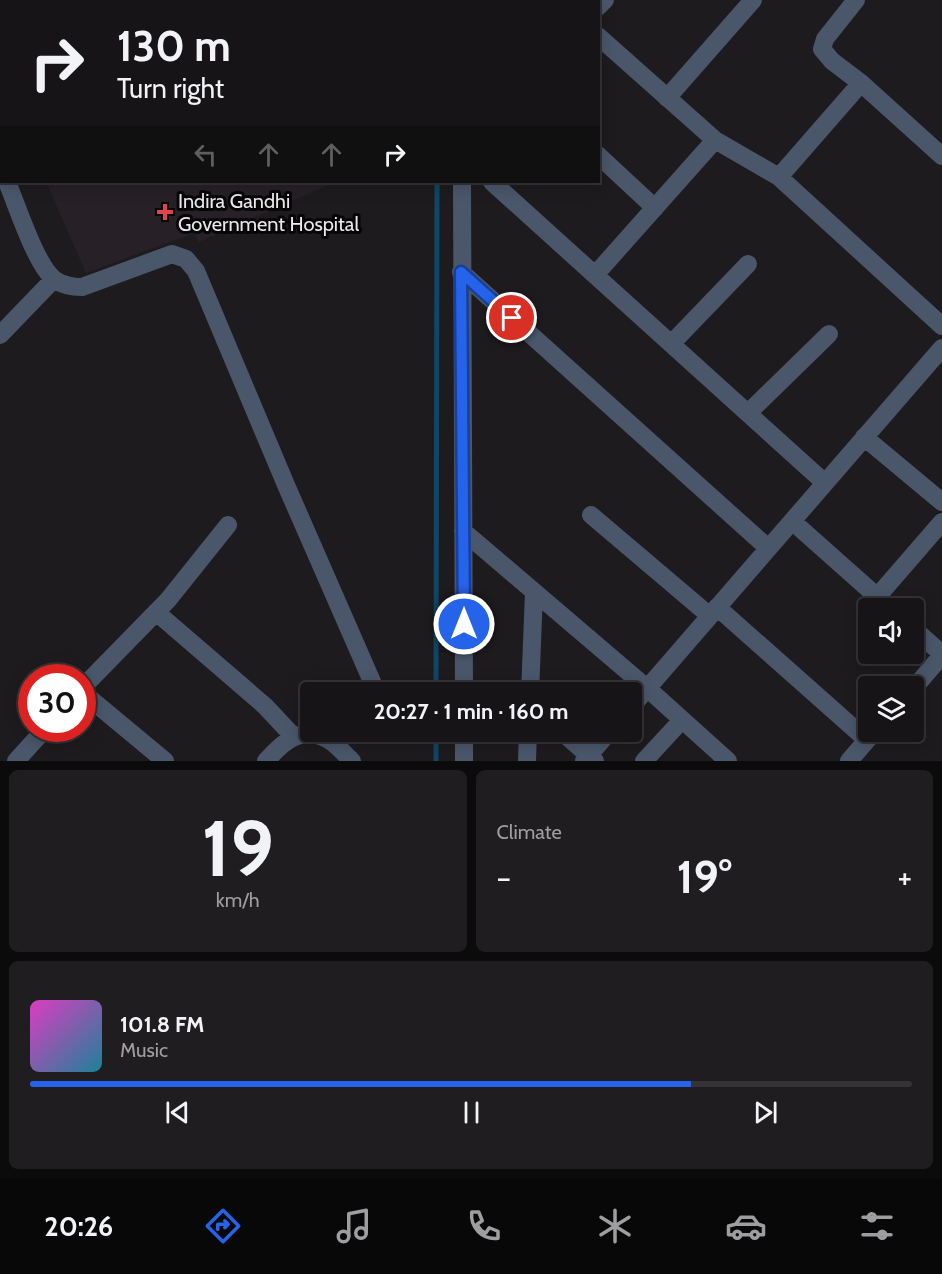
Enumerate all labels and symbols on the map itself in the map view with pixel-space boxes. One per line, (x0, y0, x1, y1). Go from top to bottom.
place label: Indira Gandhi Government Hospital (178, 189, 359, 236)
marker: Indira Gandhi Government Hospital (156, 203, 174, 221)
pin (486, 292, 537, 343)
position arrow (432, 592, 496, 656)
speed limit sign: 30 (18, 664, 96, 742)

